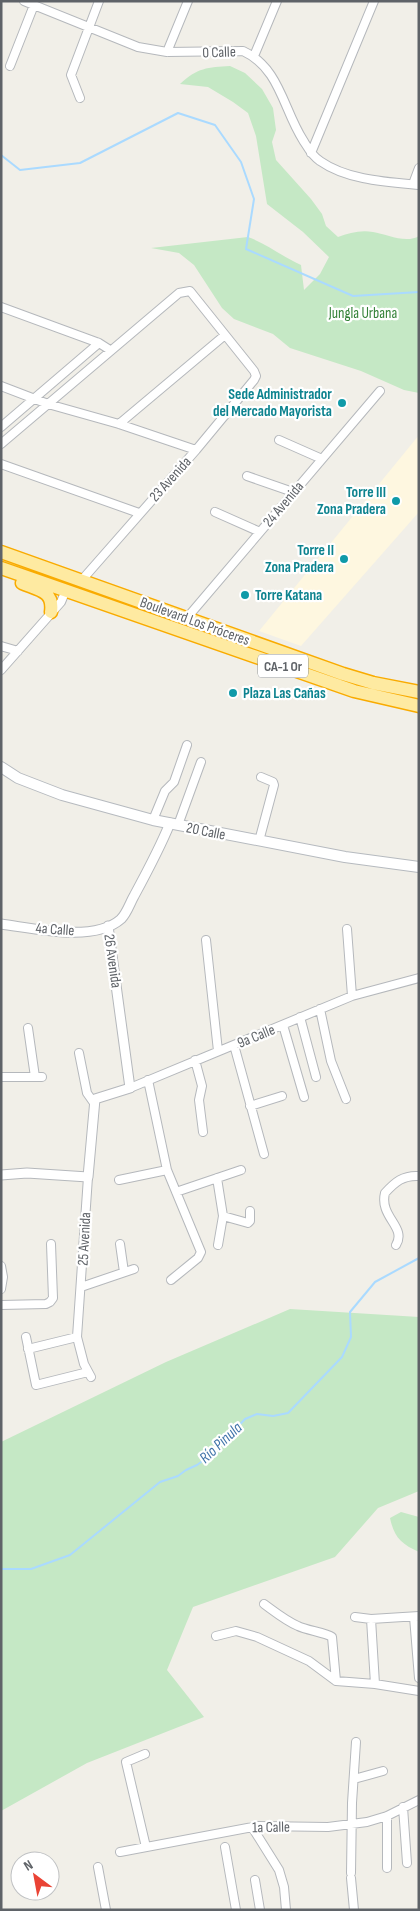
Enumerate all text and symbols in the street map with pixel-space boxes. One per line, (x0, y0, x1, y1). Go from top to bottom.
street label: 0 Calle (202, 42, 236, 63)
park label: Jungla Urbana (328, 304, 398, 323)
place label: Sede Administrador del Mercado Mayorista (213, 385, 332, 421)
marker: Sede Administrador del Mercado Mayorista (336, 397, 348, 409)
street label: 23 Avenida (145, 453, 196, 506)
street label: 24 Avenida (259, 477, 308, 531)
place label: Torre III Zona Pradera (317, 483, 386, 519)
marker: Torre III Zona Pradera (390, 495, 402, 507)
place label: Torre II Zona Pradera (265, 541, 334, 577)
marker: Torre II Zona Pradera (338, 553, 350, 565)
place label: Torre Katana (255, 586, 322, 605)
marker: Torre Katana (239, 589, 251, 601)
street label: Boulevard Los Próceres (137, 593, 252, 650)
road number: CA-1 Or (258, 654, 308, 678)
place label: Plaza Las Cañas (243, 684, 326, 703)
marker: Plaza Las Cañas (227, 687, 239, 699)
street label: 20 Calle (185, 818, 227, 845)
street label: 4a Calle (35, 919, 75, 940)
street label: 26 Avenida (99, 933, 126, 990)
street label: 9a Calle (234, 1020, 278, 1053)
street label: 25 Avenida (74, 1211, 95, 1266)
water label: Río Pinula (196, 1418, 247, 1468)
street label: 1a Calle (252, 1818, 290, 1837)
north arrow (10, 1851, 60, 1901)
text: N (21, 1856, 36, 1875)

